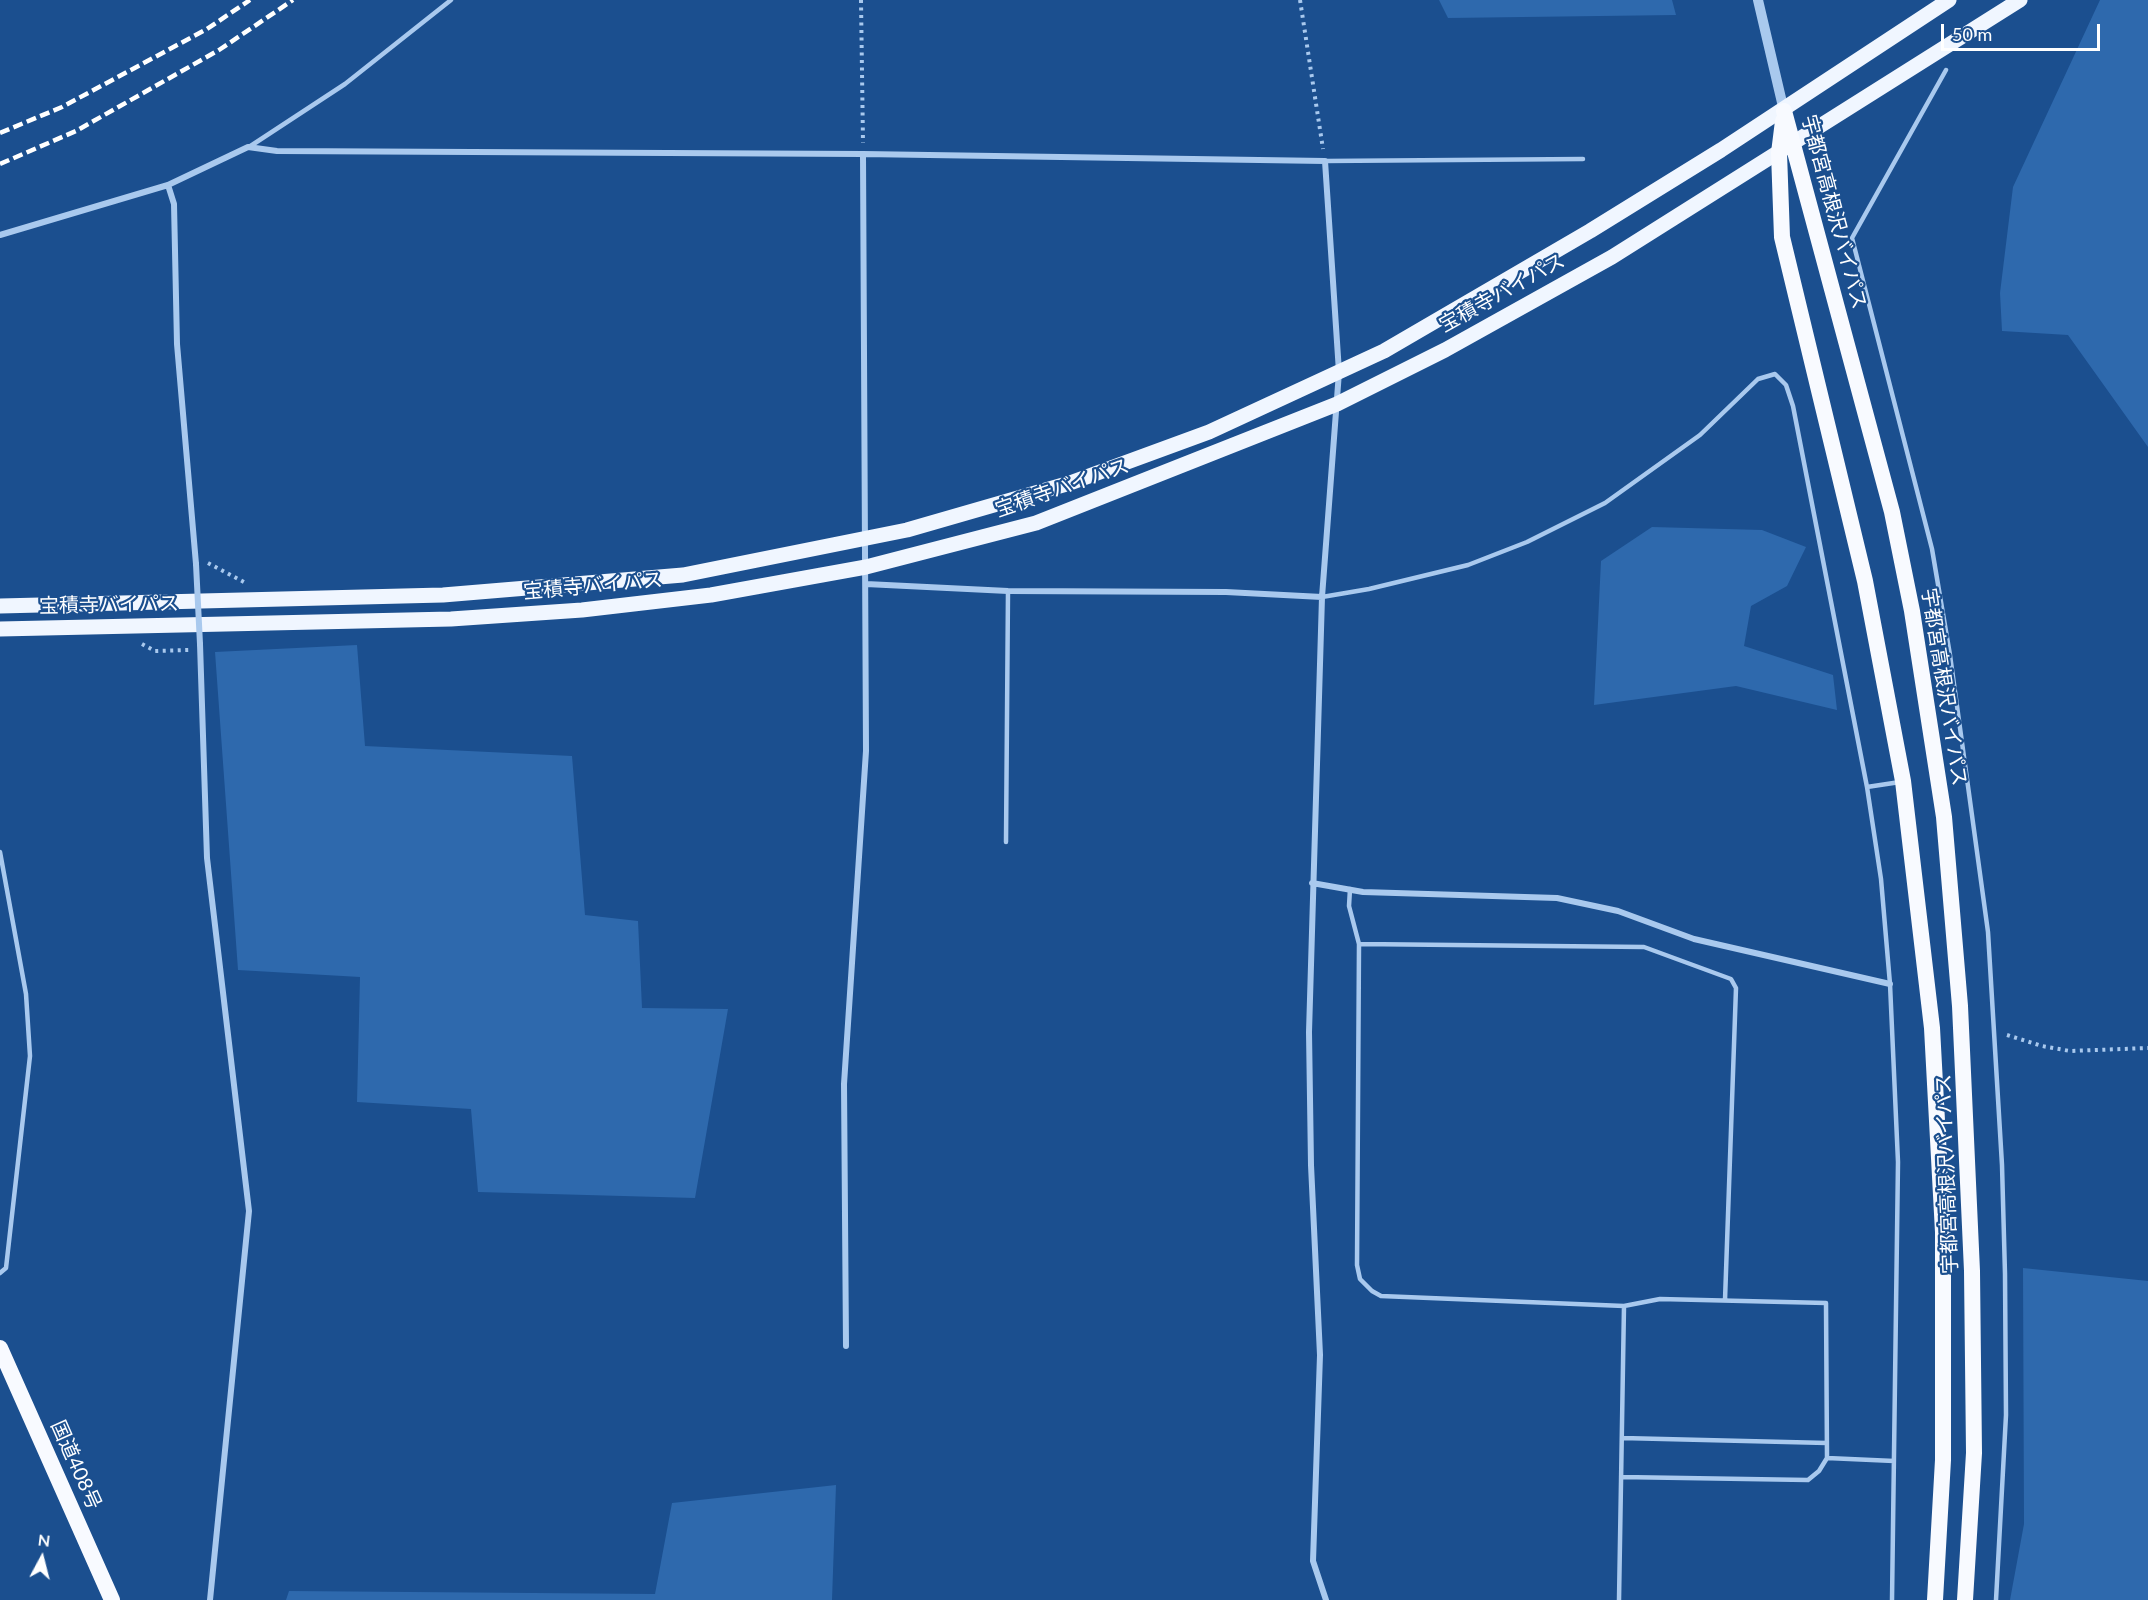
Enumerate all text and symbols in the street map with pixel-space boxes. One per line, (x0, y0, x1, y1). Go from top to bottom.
scale bar (1944, 12, 2103, 50)
text: 50 m (1952, 23, 1992, 45)
street label: 宇都宮高根沢バイパス (1797, 112, 1871, 312)
street label: 宝積寺バイパス (1435, 249, 1569, 337)
street label: 宝積寺バイパス (992, 454, 1132, 522)
street label: 宝積寺バイパス (522, 568, 664, 604)
street label: 宇都宮高根沢バイパス (1917, 586, 1971, 788)
street label: 宝積寺バイパス (39, 592, 179, 618)
street label: 宇都宮高根沢バイパス (1932, 1074, 1962, 1274)
street label: 国道408号 (46, 1417, 106, 1513)
north arrow (12, 1528, 72, 1588)
text: N (37, 1529, 52, 1550)

